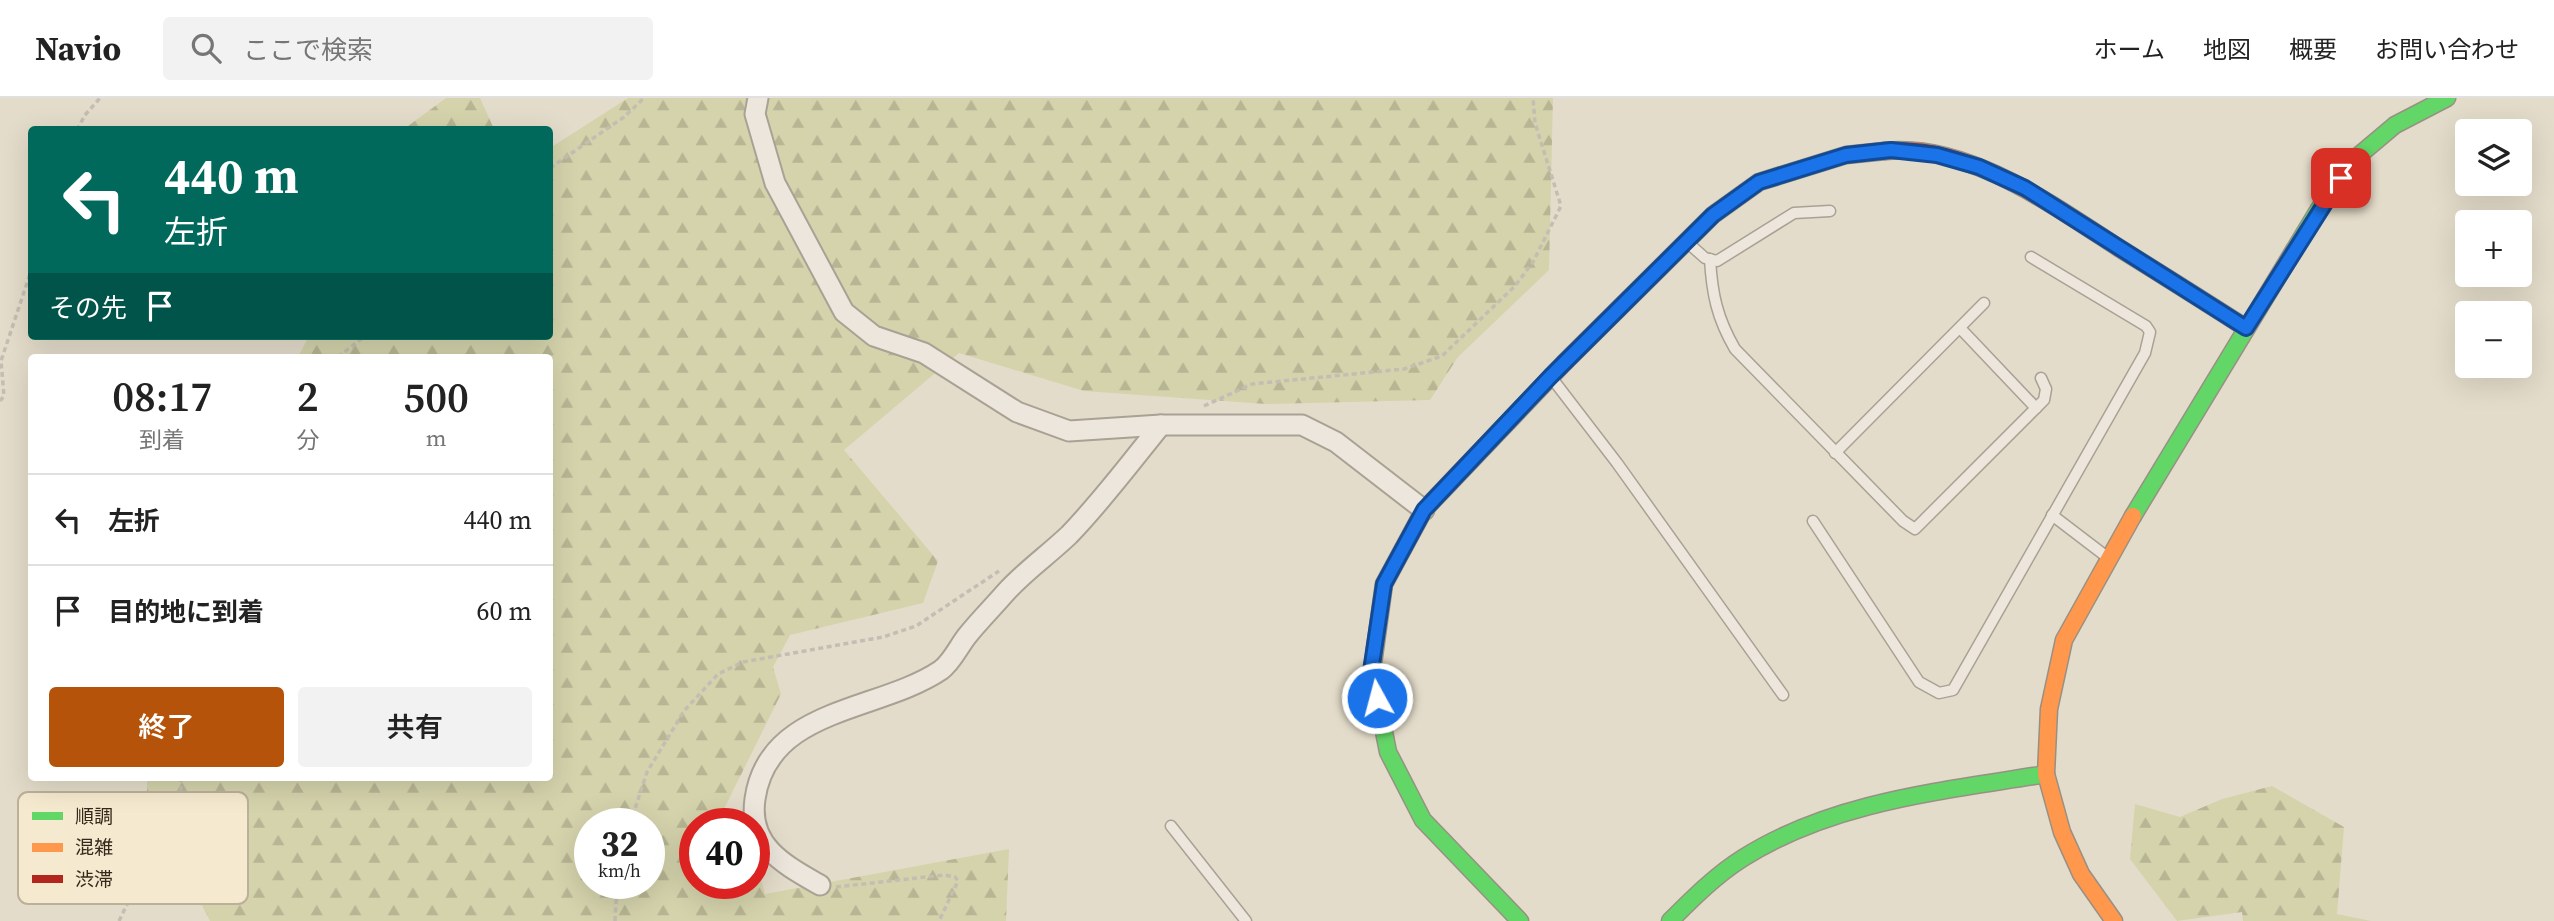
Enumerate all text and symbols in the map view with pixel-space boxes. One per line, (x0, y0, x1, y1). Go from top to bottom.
search box (163, 17, 653, 80)
text: Navio (35, 26, 121, 71)
icon: search (187, 29, 225, 67)
text: ここで検索 (243, 32, 373, 68)
text: ホーム (2094, 33, 2165, 66)
text: 地図 (2203, 33, 2251, 66)
text: 概要 (2289, 33, 2337, 66)
text: お問い合わせ (2375, 33, 2519, 66)
map controls (2455, 119, 2532, 378)
button: layers (2455, 119, 2532, 196)
text: 440 m (164, 142, 299, 209)
pin (2311, 148, 2371, 208)
icon: left (49, 154, 140, 245)
icon: arrive (2322, 159, 2360, 197)
text: 左折 (164, 210, 228, 254)
button: + (2455, 210, 2532, 287)
icon: arrive (141, 287, 179, 325)
text: その先 (49, 290, 127, 326)
button: − (2455, 301, 2532, 378)
text: 08:17 (112, 367, 212, 425)
text: 2 (297, 367, 319, 425)
text: 500 (403, 368, 469, 426)
text: m (426, 422, 446, 454)
text: 到着 (139, 424, 185, 456)
text: 分 (296, 424, 319, 456)
icon: left (49, 501, 87, 539)
text: 440 m (464, 502, 532, 538)
text: 左折 (108, 503, 160, 539)
icon: arrive (49, 592, 87, 630)
text: 60 m (477, 593, 532, 629)
text: 目的地に到着 (108, 594, 264, 630)
position arrow (1340, 661, 1414, 735)
button: 終了 (49, 687, 284, 767)
button: 共有 (298, 687, 532, 767)
legend (18, 792, 248, 904)
text: 順調 (75, 803, 113, 829)
speed limit sign: 40 (679, 808, 770, 899)
text: 32 (601, 820, 638, 868)
text: 混雑 (75, 834, 113, 860)
text: km/h (598, 858, 641, 883)
text: 渋滞 (75, 866, 113, 892)

